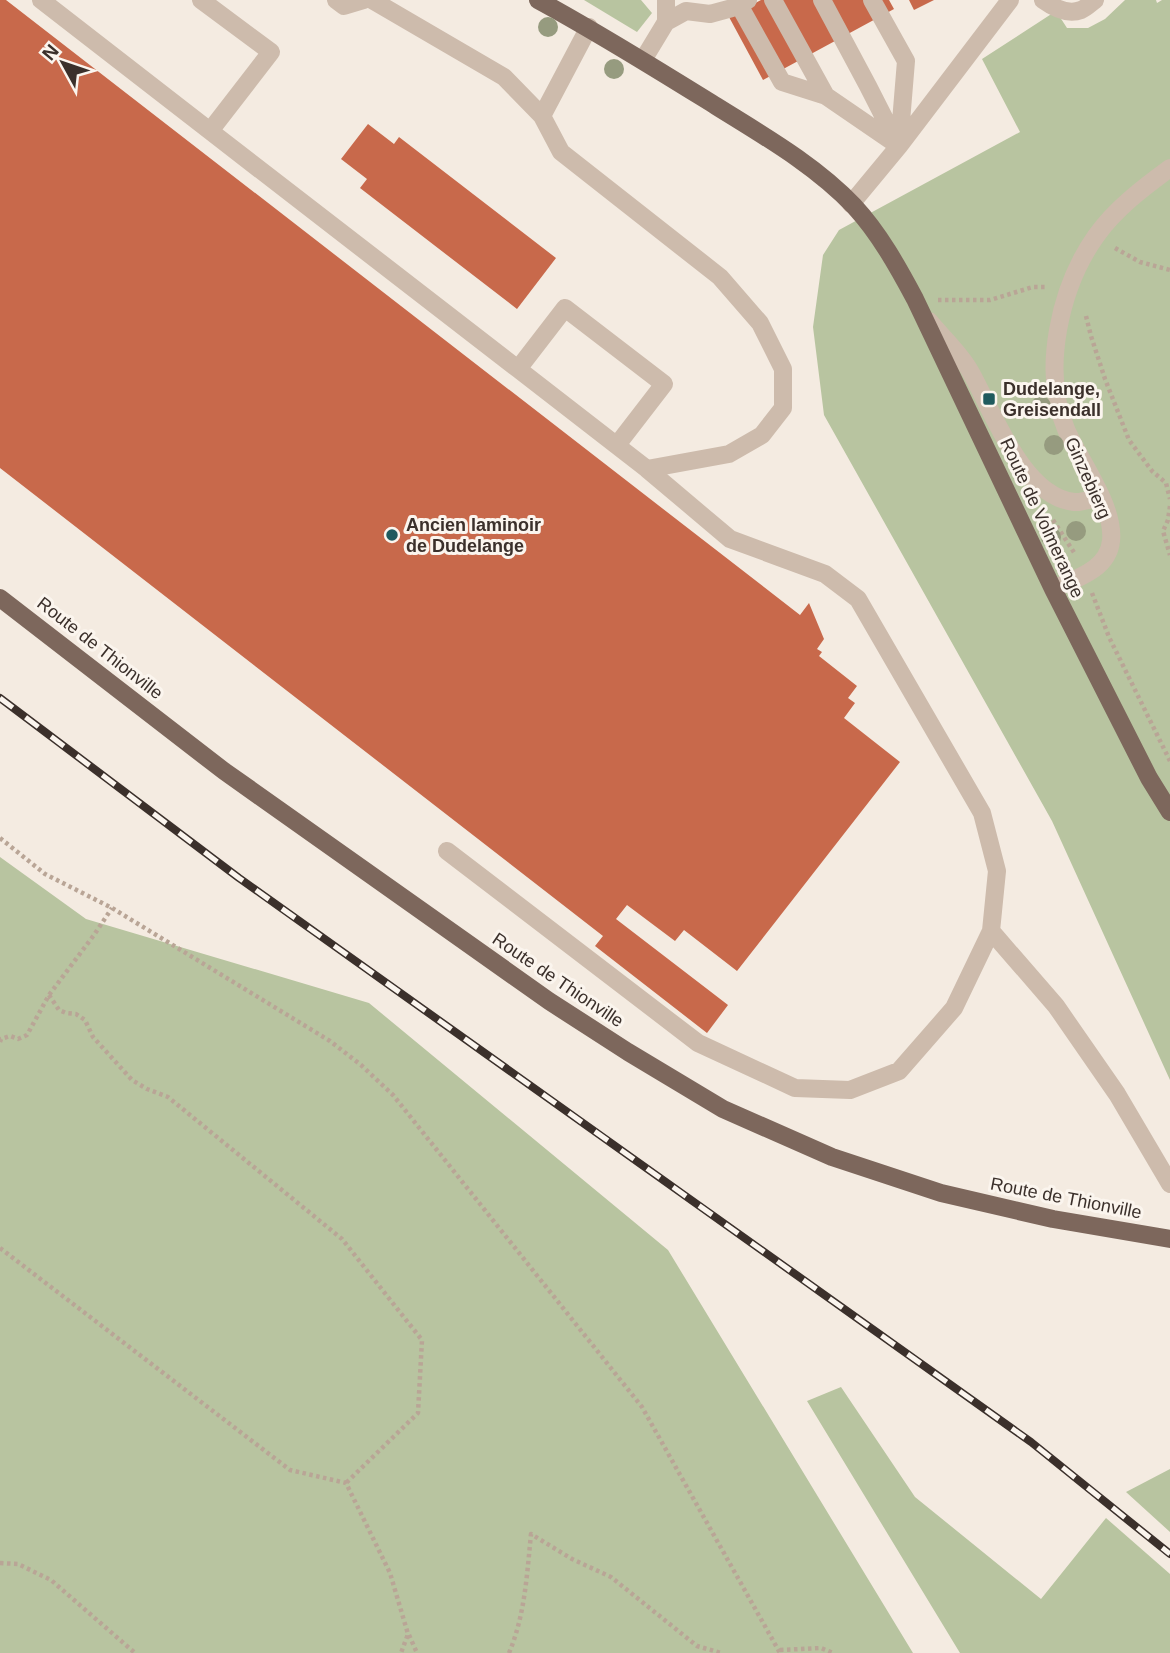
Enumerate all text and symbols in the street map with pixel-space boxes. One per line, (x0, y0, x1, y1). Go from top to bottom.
north arrow (28, 28, 98, 98)
text: N (38, 40, 63, 64)
place label: Dudelange, Greisendall (1003, 379, 1101, 420)
marker: Dudelange, Greisendall (981, 391, 997, 407)
street label: Ginzebierg (1061, 434, 1115, 522)
street label: Route de Volmerange (996, 435, 1088, 601)
place label: Ancien laminoir de Dudelange (406, 515, 541, 556)
marker: Ancien laminoir de Dudelange (384, 527, 400, 543)
street label: Route de Thionville (33, 593, 167, 703)
street label: Route de Thionville (489, 929, 627, 1031)
street label: Route de Thionville (989, 1174, 1143, 1222)

